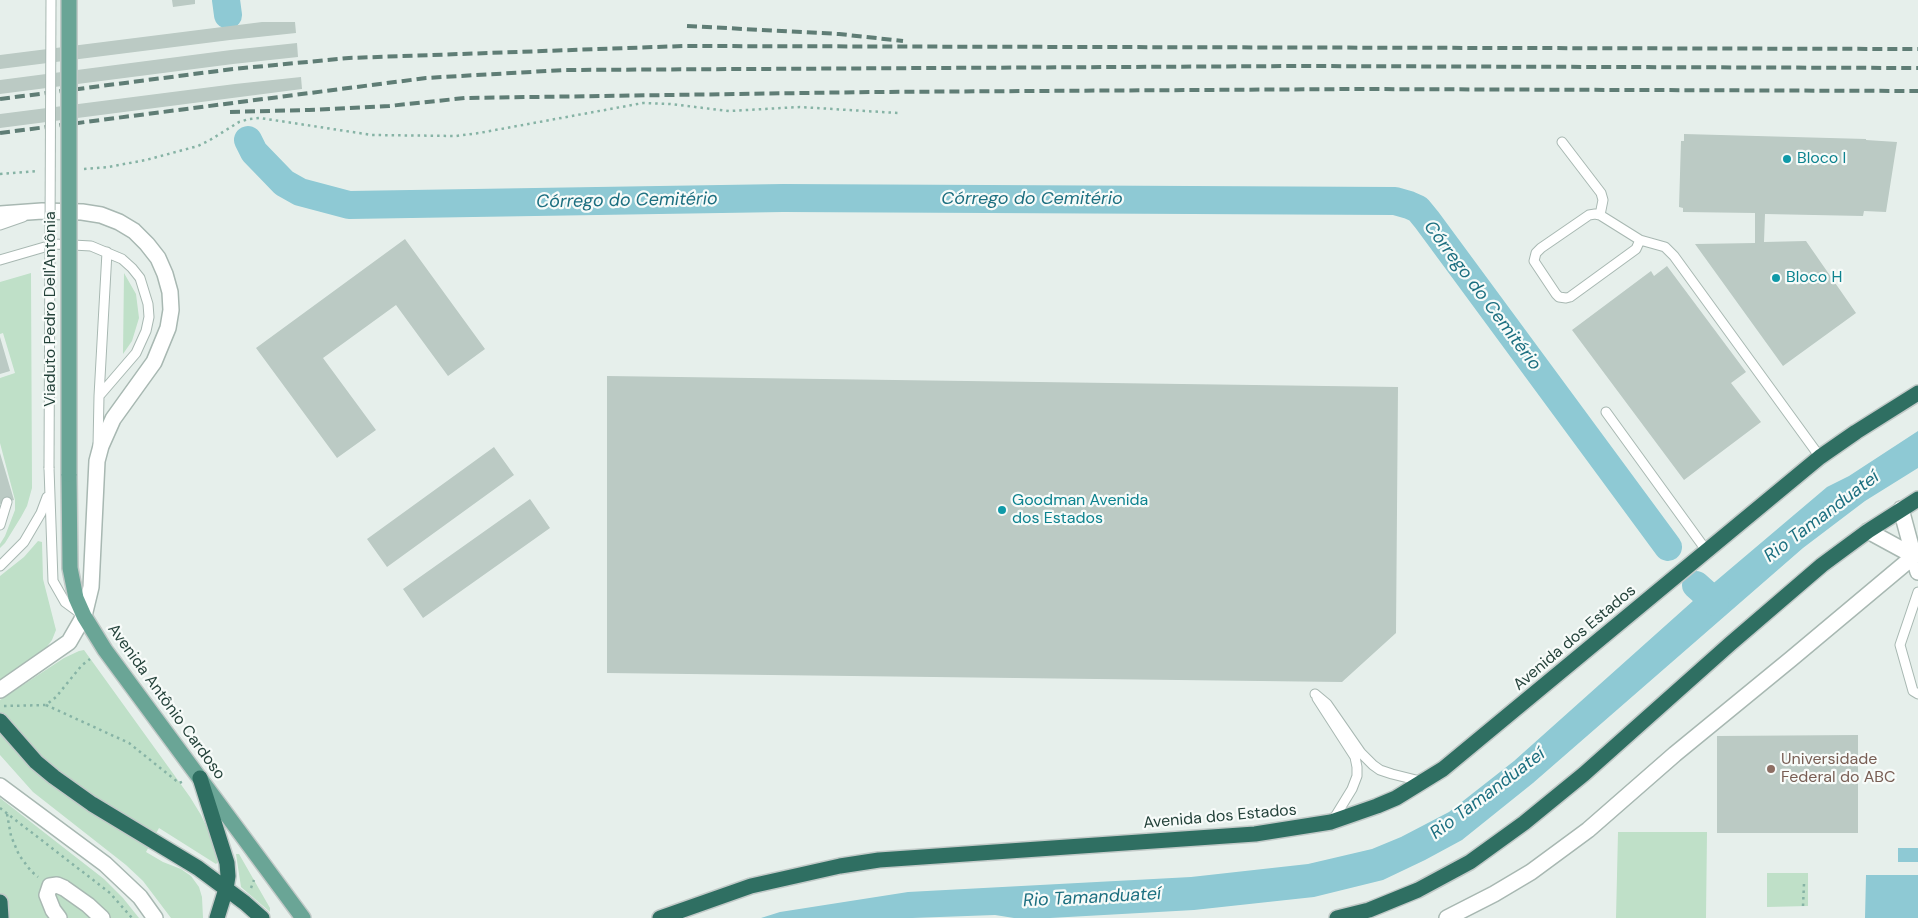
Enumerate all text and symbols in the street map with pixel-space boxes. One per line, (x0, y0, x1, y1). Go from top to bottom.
place label: Bloco I (1797, 149, 1846, 169)
marker: Bloco I (1781, 153, 1793, 165)
water label: Córrego do Cemitério (941, 188, 1123, 210)
water label: Córrego do Cemitério (536, 189, 718, 213)
street label: Viaduto Pedro Dell'Antônia (41, 211, 61, 407)
water label: Córrego do Cemitério (1419, 217, 1545, 375)
place label: Bloco H (1786, 268, 1842, 288)
marker: Bloco H (1770, 272, 1782, 284)
water label: Rio Tamanduateí (1760, 467, 1884, 567)
place label: Goodman Avenida dos Estados (1012, 491, 1148, 529)
marker: Goodman Avenida dos Estados (996, 504, 1008, 516)
street label: Avenida dos Estados (1510, 581, 1640, 695)
street label: Avenida Antônio Cardoso (103, 620, 229, 784)
water label: Rio Tamanduateí (1426, 744, 1550, 844)
place label: Universidade Federal do ABC (1781, 750, 1895, 788)
marker: Universidade Federal do ABC (1765, 763, 1777, 775)
street label: Avenida dos Estados (1142, 801, 1298, 833)
water label: Rio Tamanduateí (1022, 884, 1162, 912)

